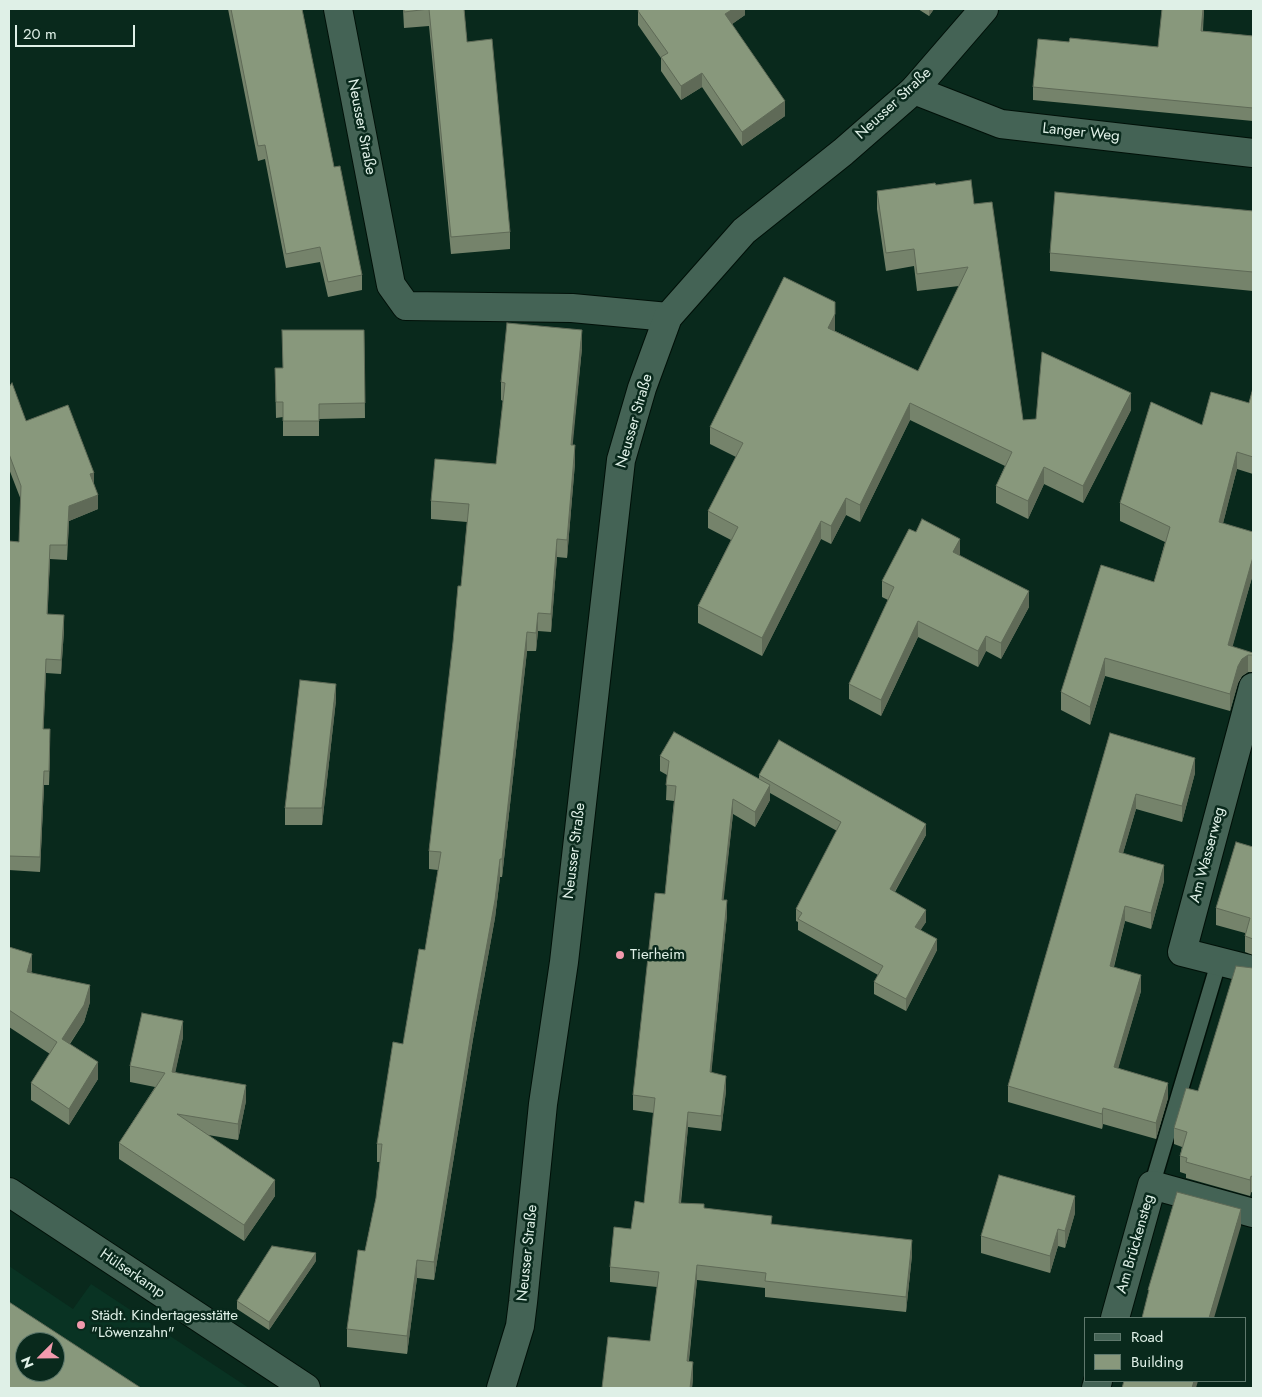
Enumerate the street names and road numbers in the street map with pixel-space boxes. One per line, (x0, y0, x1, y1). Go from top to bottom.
street label: Neusser Straße (852, 64, 936, 144)
street label: Neusser Straße (343, 78, 379, 176)
street label: Langer Weg (1041, 120, 1121, 146)
street label: Neusser Straße (613, 372, 657, 470)
street label: Neusser Straße (560, 802, 590, 900)
street label: Am Wasserweg (1187, 805, 1229, 905)
street label: Am Brückensteg (1113, 1192, 1159, 1296)
street label: Neusser Straße (514, 1204, 542, 1302)
street label: Hülserkamp (96, 1246, 168, 1302)

